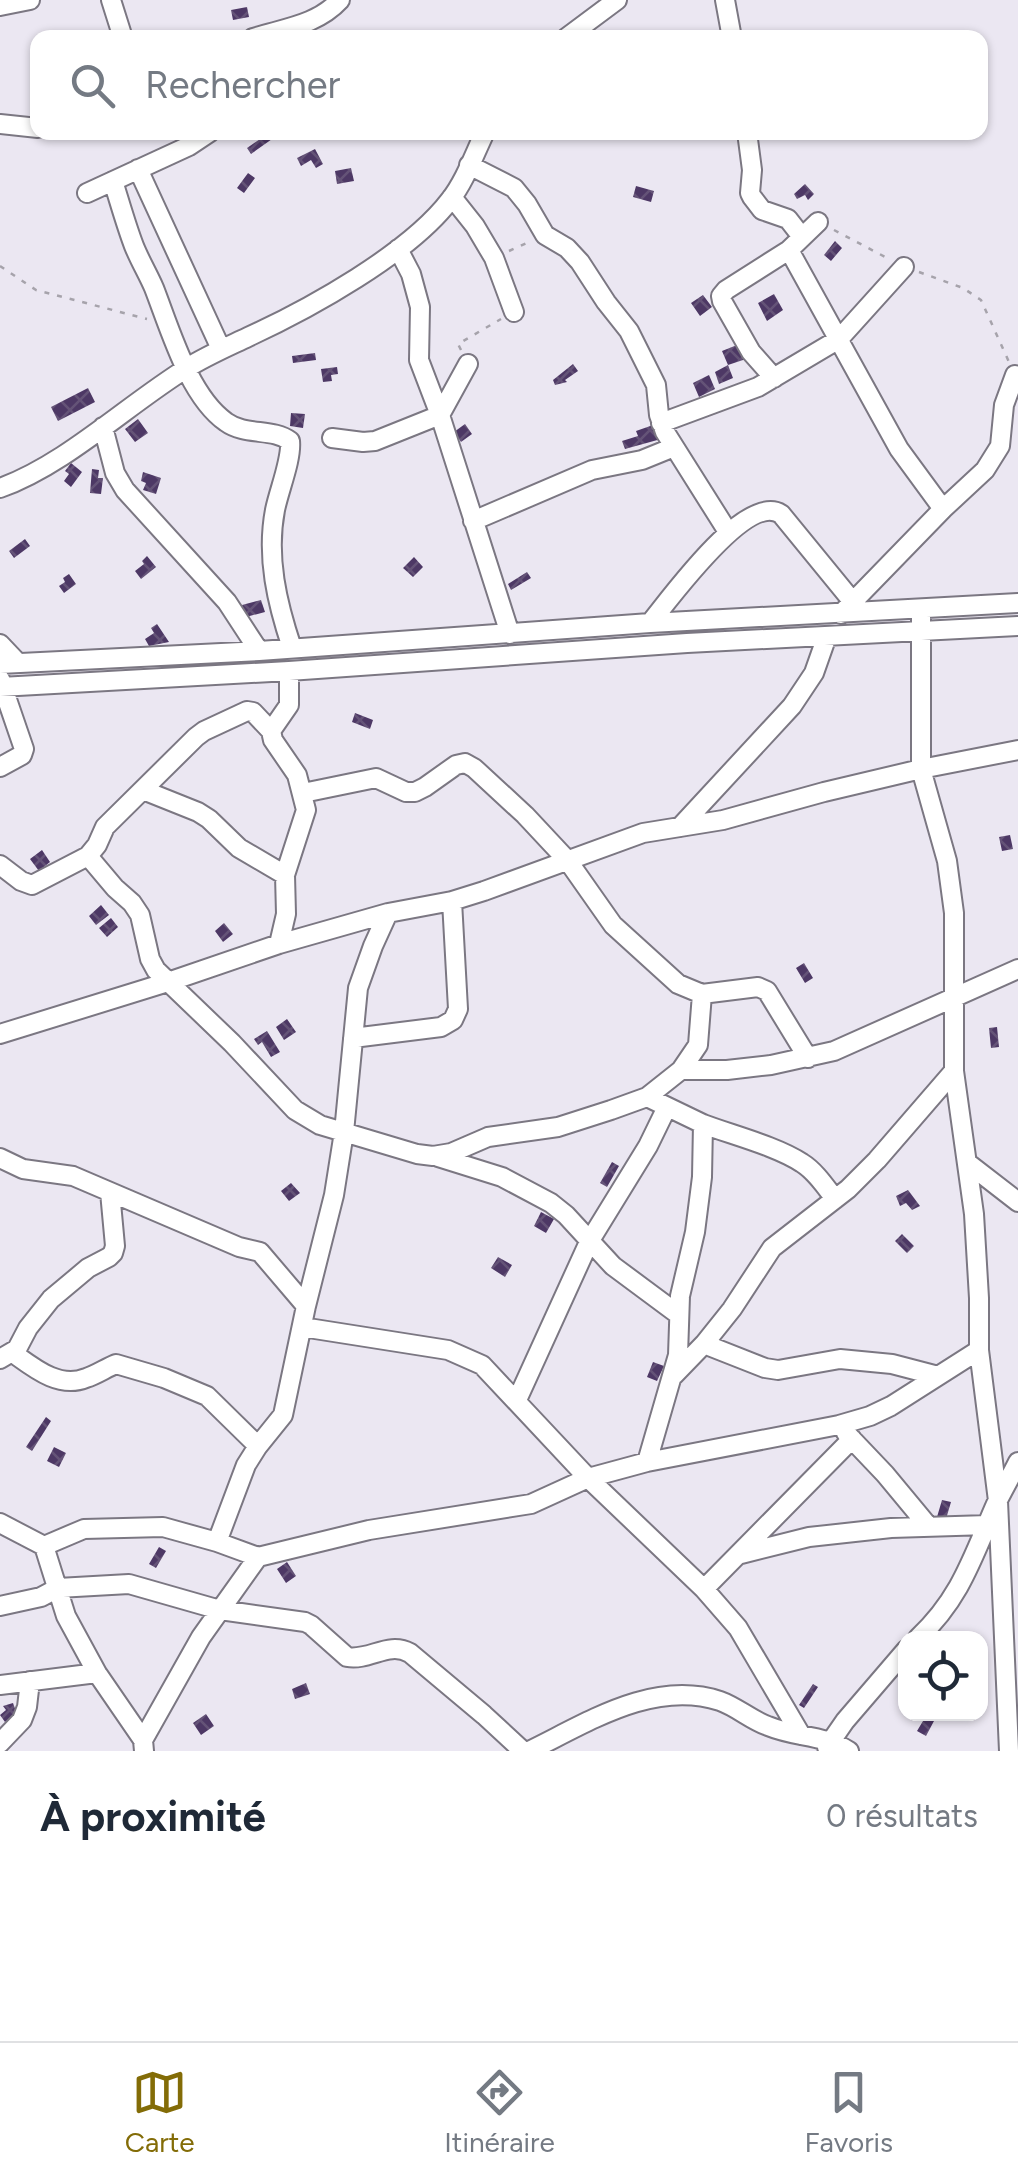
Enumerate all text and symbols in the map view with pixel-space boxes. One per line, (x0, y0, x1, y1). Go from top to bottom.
search box (30, 30, 988, 140)
icon: search (65, 58, 120, 113)
text: Rechercher (145, 62, 340, 108)
map controls (898, 1631, 988, 1721)
button: locate (898, 1631, 988, 1721)
text: À proximité (40, 1791, 266, 1842)
text: 0 résultats (826, 1797, 978, 1835)
tab: Carte (125, 2065, 195, 2159)
tab: Itinéraire (444, 2065, 555, 2159)
tab: Favoris (805, 2065, 893, 2159)

